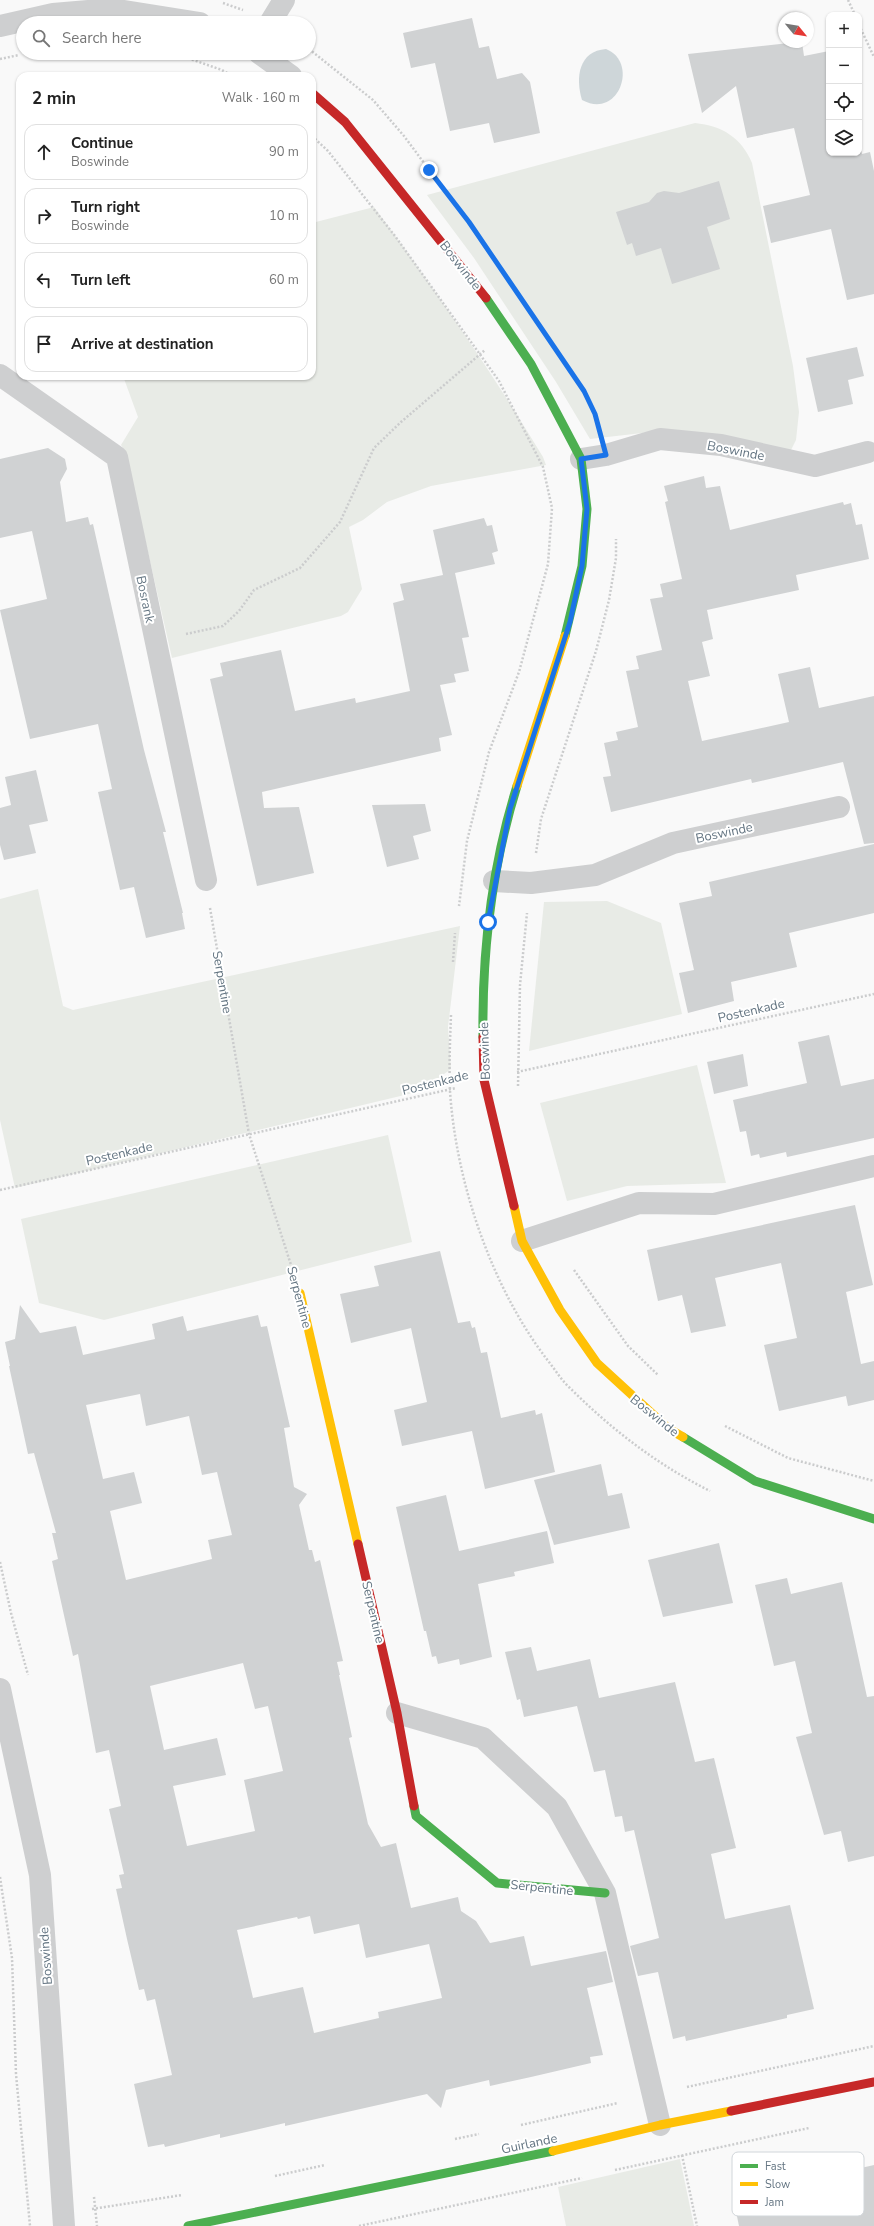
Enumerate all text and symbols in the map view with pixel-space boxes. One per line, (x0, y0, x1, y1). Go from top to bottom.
north arrow (778, 12, 814, 48)
map controls (826, 12, 862, 156)
button: + (826, 12, 862, 48)
search box (16, 16, 316, 60)
icon: search (30, 27, 52, 49)
text: Search here (62, 28, 142, 48)
button: − (826, 48, 862, 84)
button: locate (826, 84, 862, 120)
text: 2 min (32, 87, 76, 110)
text: Walk · 160 m (222, 89, 300, 107)
button: layers (826, 120, 862, 156)
text: Continue (71, 133, 133, 153)
icon: ahead (33, 141, 55, 163)
text: 90 m (269, 143, 299, 161)
text: Boswinde (71, 153, 129, 171)
route end (420, 161, 438, 179)
text: Turn right (71, 197, 140, 217)
icon: right (33, 205, 55, 227)
text: 10 m (269, 207, 299, 225)
text: Boswinde (71, 217, 129, 235)
street label: Boswinde (435, 237, 485, 294)
icon: left (33, 269, 55, 291)
text: Turn left (71, 270, 130, 290)
text: 60 m (269, 271, 299, 289)
icon: arrive (33, 333, 55, 355)
text: Arrive at destination (71, 334, 214, 354)
street label: Boswinde (706, 437, 766, 465)
street label: Bosrank (131, 574, 159, 625)
street label: Boswinde (694, 818, 755, 848)
route start (479, 913, 497, 931)
street label: Serpentine (208, 949, 236, 1015)
street label: Postenkade (716, 995, 786, 1027)
street label: Boswinde (475, 1022, 495, 1080)
street label: Postenkade (400, 1066, 470, 1100)
street label: Postenkade (84, 1138, 154, 1170)
street label: Serpentine (282, 1264, 316, 1330)
street label: Boswinde (626, 1391, 683, 1441)
street label: Serpentine (357, 1579, 389, 1645)
street label: Serpentine (509, 1876, 574, 1900)
street label: Boswinde (35, 1926, 57, 1985)
street label: Guirlande (499, 2129, 559, 2159)
legend (732, 2152, 864, 2216)
text: Fast (765, 2159, 786, 2174)
text: Slow (765, 2177, 790, 2192)
text: Jam (764, 2195, 784, 2210)

